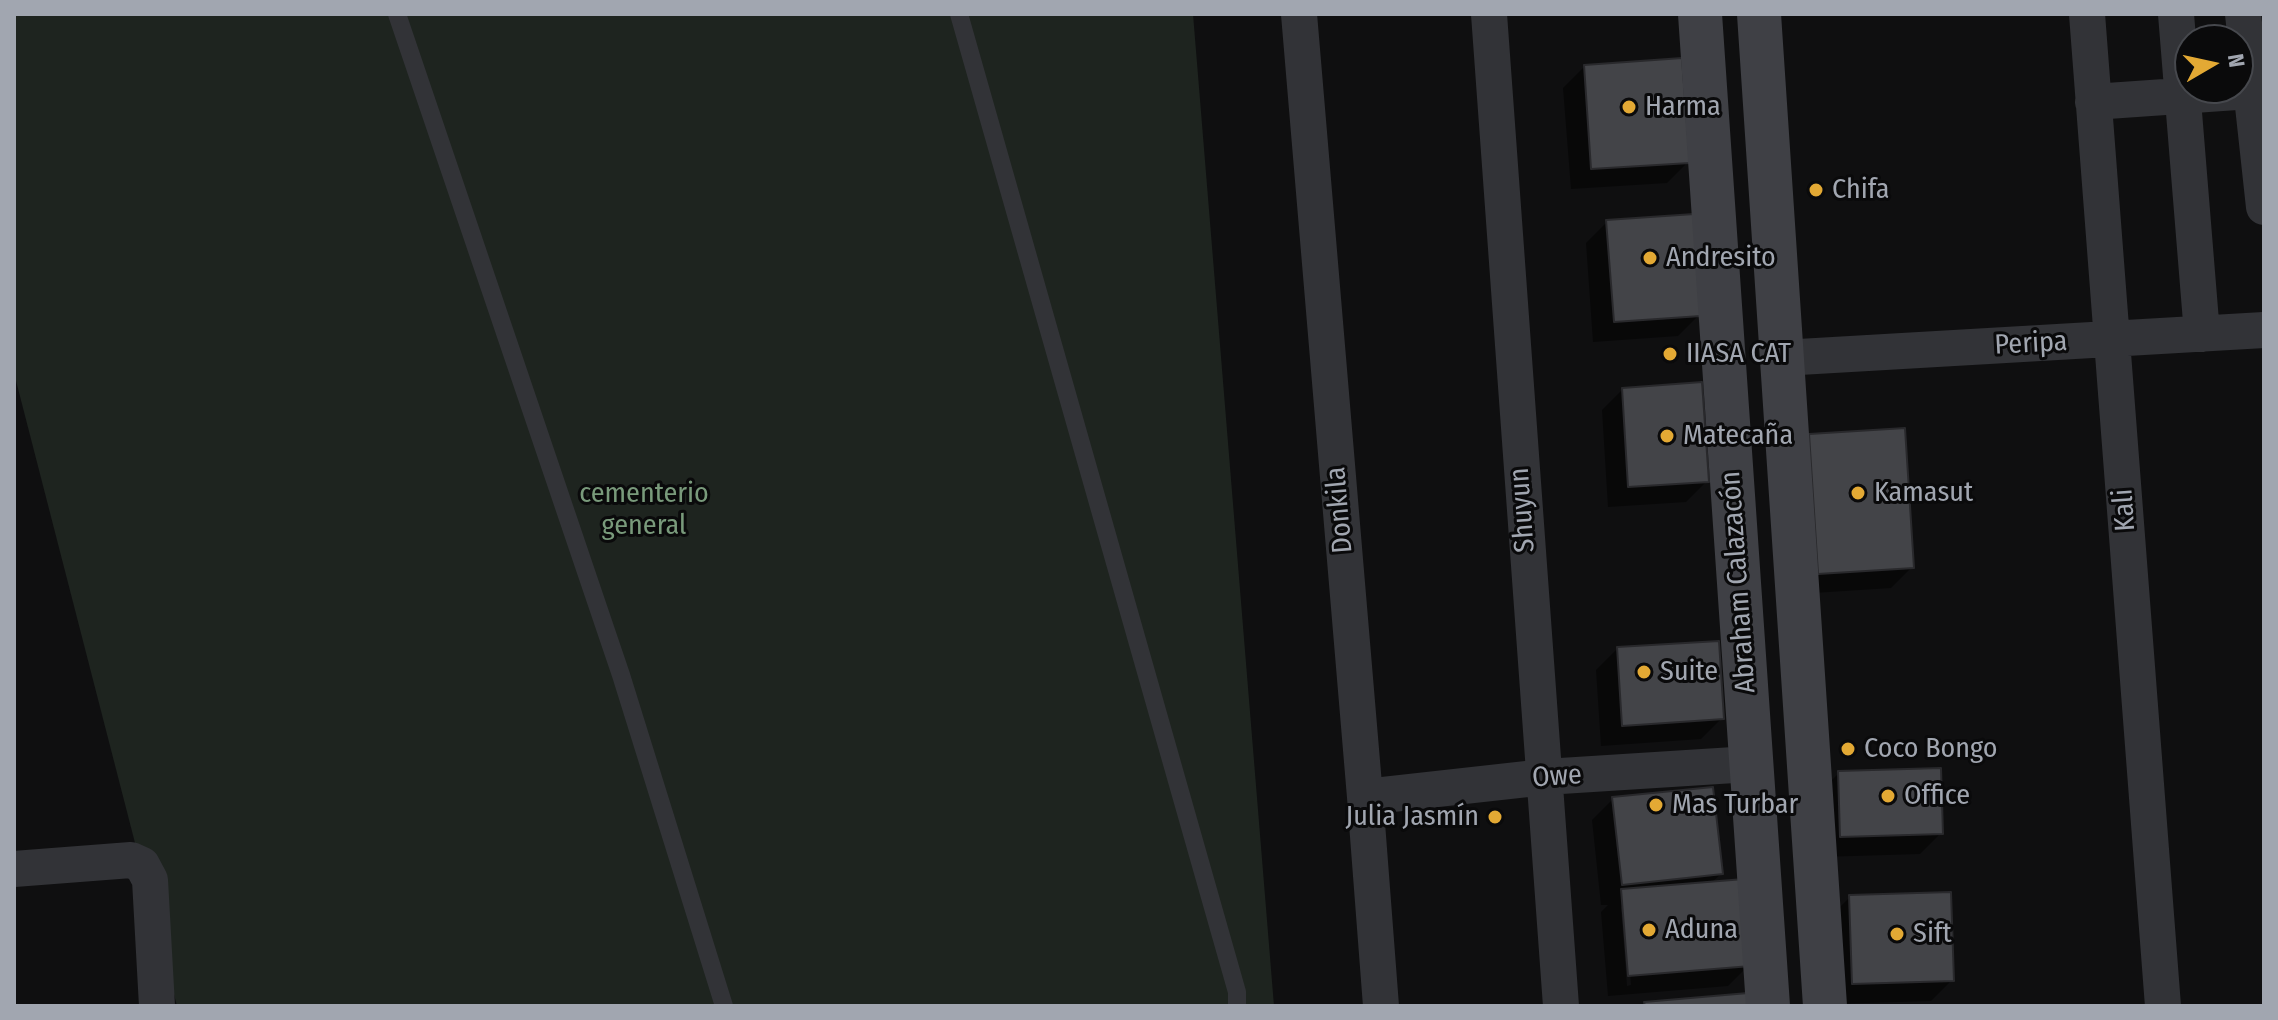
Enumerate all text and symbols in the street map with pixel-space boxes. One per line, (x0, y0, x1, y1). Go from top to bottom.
north arrow (2174, 24, 2254, 104)
text: N (2222, 52, 2251, 69)
place label: Harma (1645, 90, 1721, 124)
marker: Harma (1620, 98, 1638, 116)
place label: Chifa (1832, 173, 1889, 207)
marker: Chifa (1807, 181, 1825, 199)
place label: Andresito (1666, 241, 1776, 275)
marker: Andresito (1641, 249, 1659, 267)
street label: Peripa (1994, 325, 2068, 363)
place label: IIASA CAT (1686, 337, 1791, 371)
marker: IIASA CAT (1661, 345, 1679, 363)
place label: Matecaña (1683, 419, 1793, 453)
marker: Matecaña (1658, 427, 1676, 445)
street label: Donkila (1319, 465, 1361, 555)
street label: Shuyun (1503, 466, 1543, 554)
street label: Abraham Calazacón (1714, 470, 1764, 694)
place label: Kamasut (1874, 476, 1973, 510)
park label: cementerio general (579, 477, 709, 543)
marker: Kamasut (1849, 484, 1867, 502)
street label: Kali (2107, 488, 2143, 532)
place label: Suite (1660, 655, 1718, 689)
marker: Suite (1635, 663, 1653, 681)
place label: Coco Bongo (1864, 732, 1997, 766)
marker: Coco Bongo (1839, 740, 1857, 758)
street label: Owe (1531, 759, 1583, 795)
place label: Office (1904, 779, 1970, 813)
marker: Office (1879, 787, 1897, 805)
place label: Mas Turbar (1672, 788, 1798, 822)
marker: Mas Turbar (1647, 796, 1665, 814)
place label: Julia Jasmín (1345, 800, 1479, 834)
marker: Julia Jasmín (1486, 808, 1504, 826)
place label: Aduna (1665, 913, 1738, 947)
place label: Sift (1913, 917, 1952, 951)
marker: Aduna (1640, 921, 1658, 939)
marker: Sift (1888, 925, 1906, 943)

